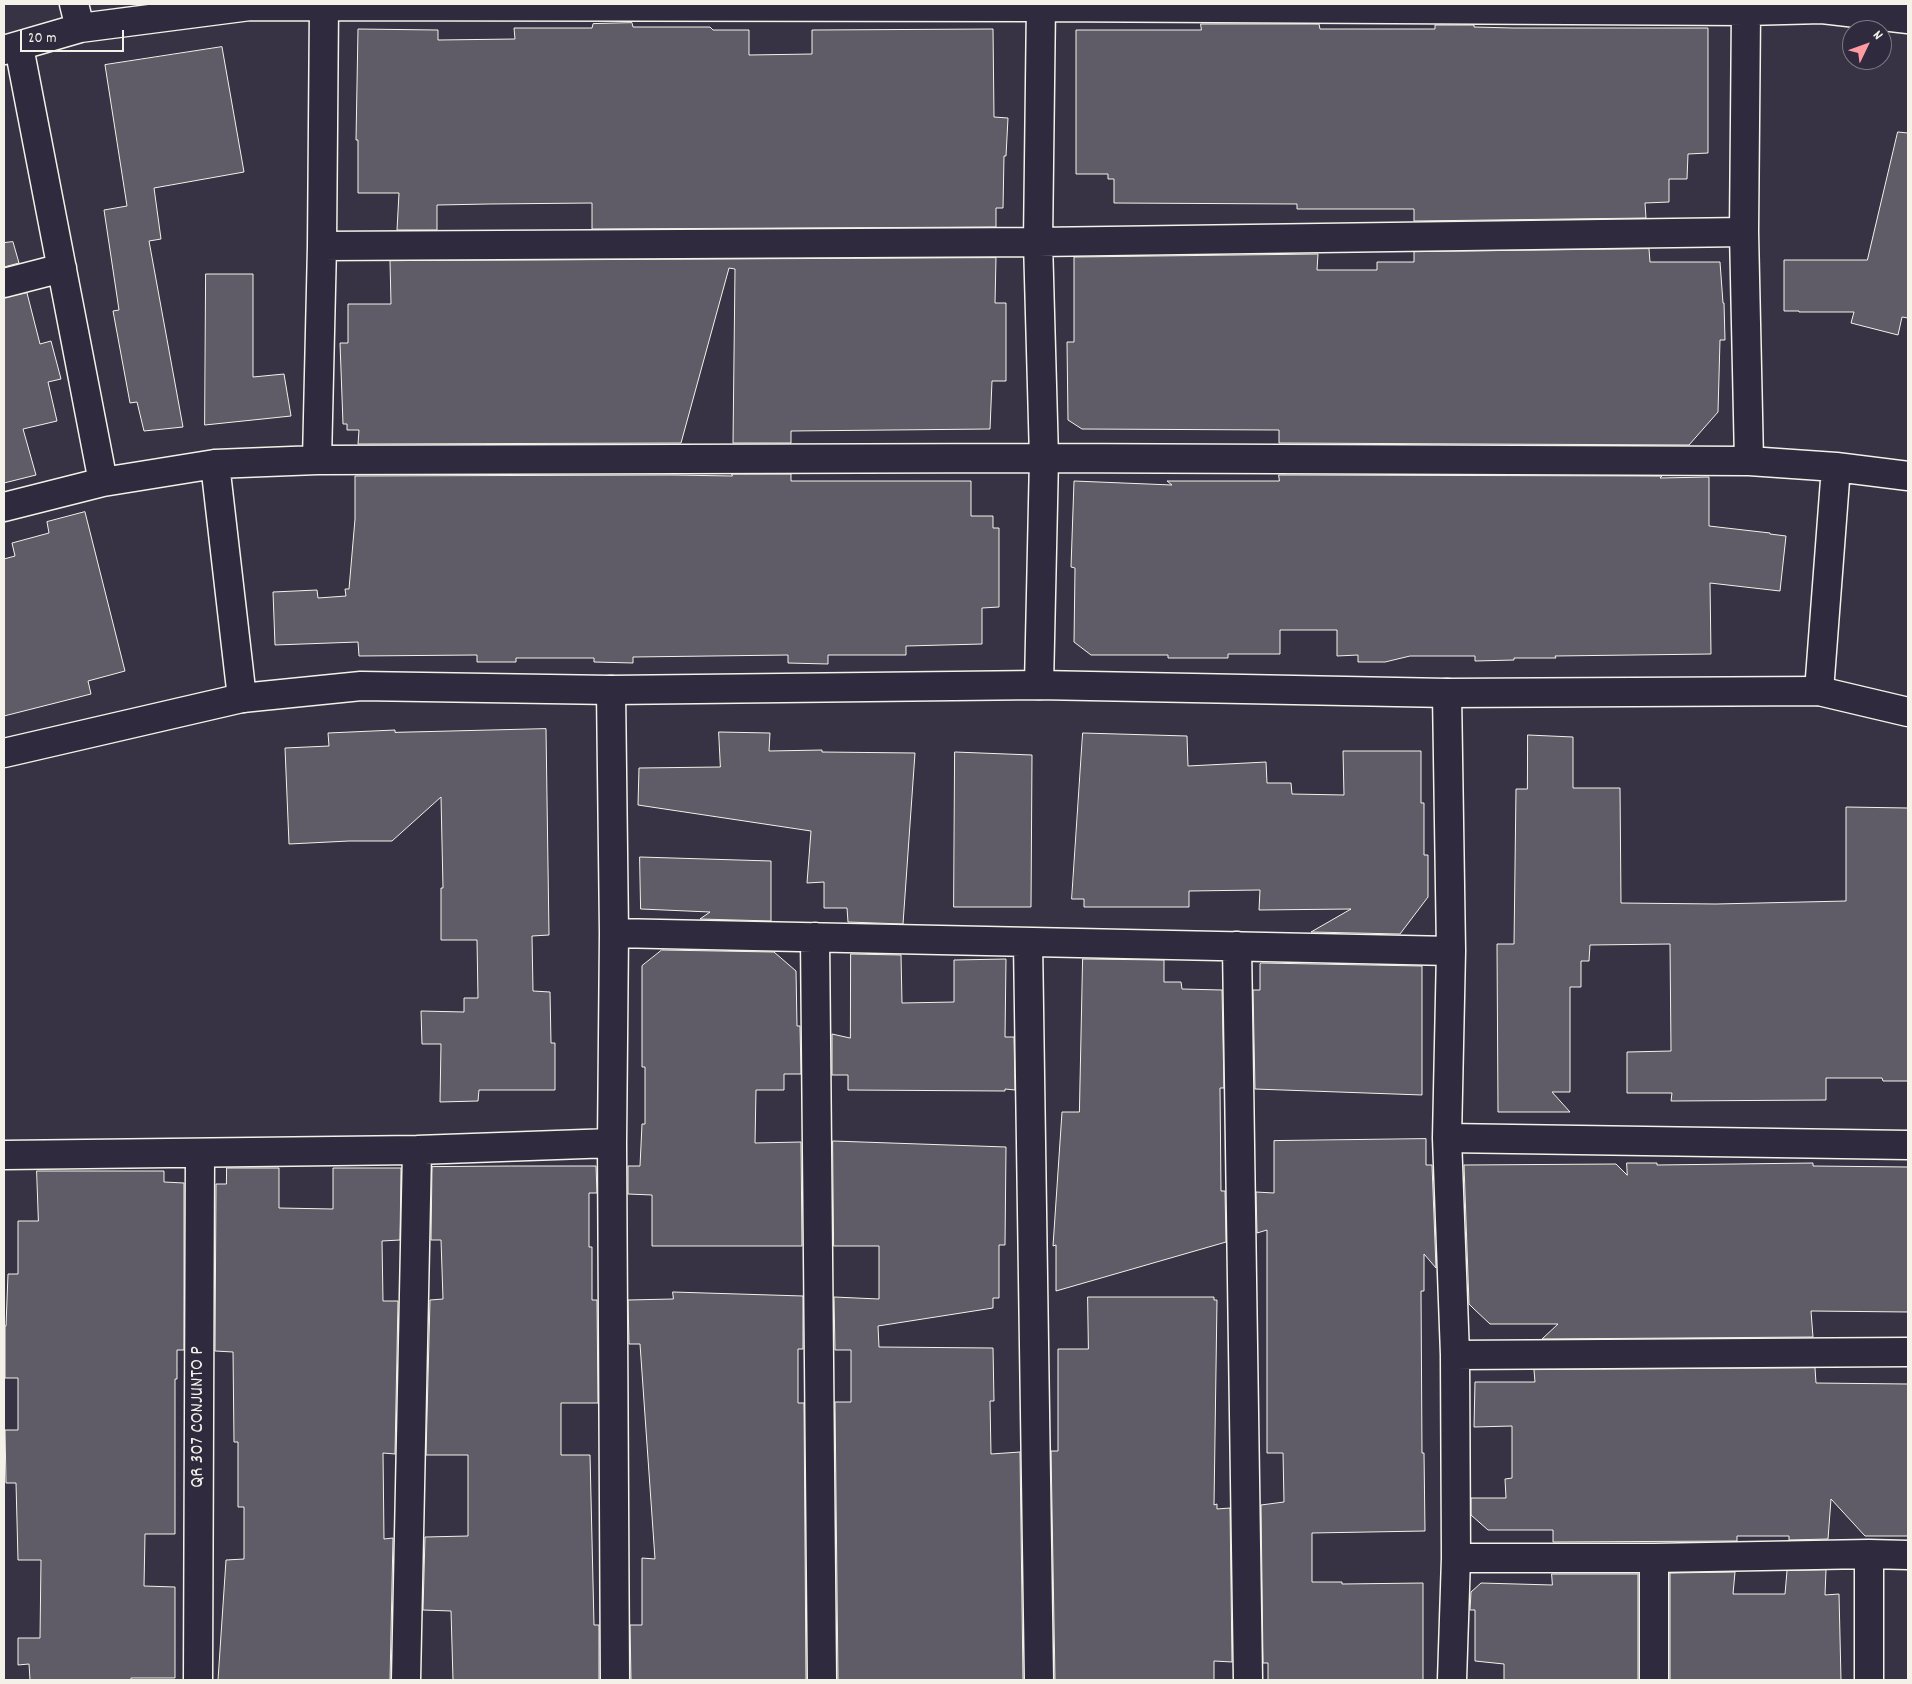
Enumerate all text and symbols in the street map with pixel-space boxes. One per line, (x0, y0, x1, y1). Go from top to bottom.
scale bar (22, 20, 126, 52)
north arrow (1842, 20, 1892, 70)
text: N (1868, 26, 1887, 45)
text: 20 m (28, 28, 56, 50)
street label: QR 307 CONJUNTO P (188, 1346, 210, 1488)

